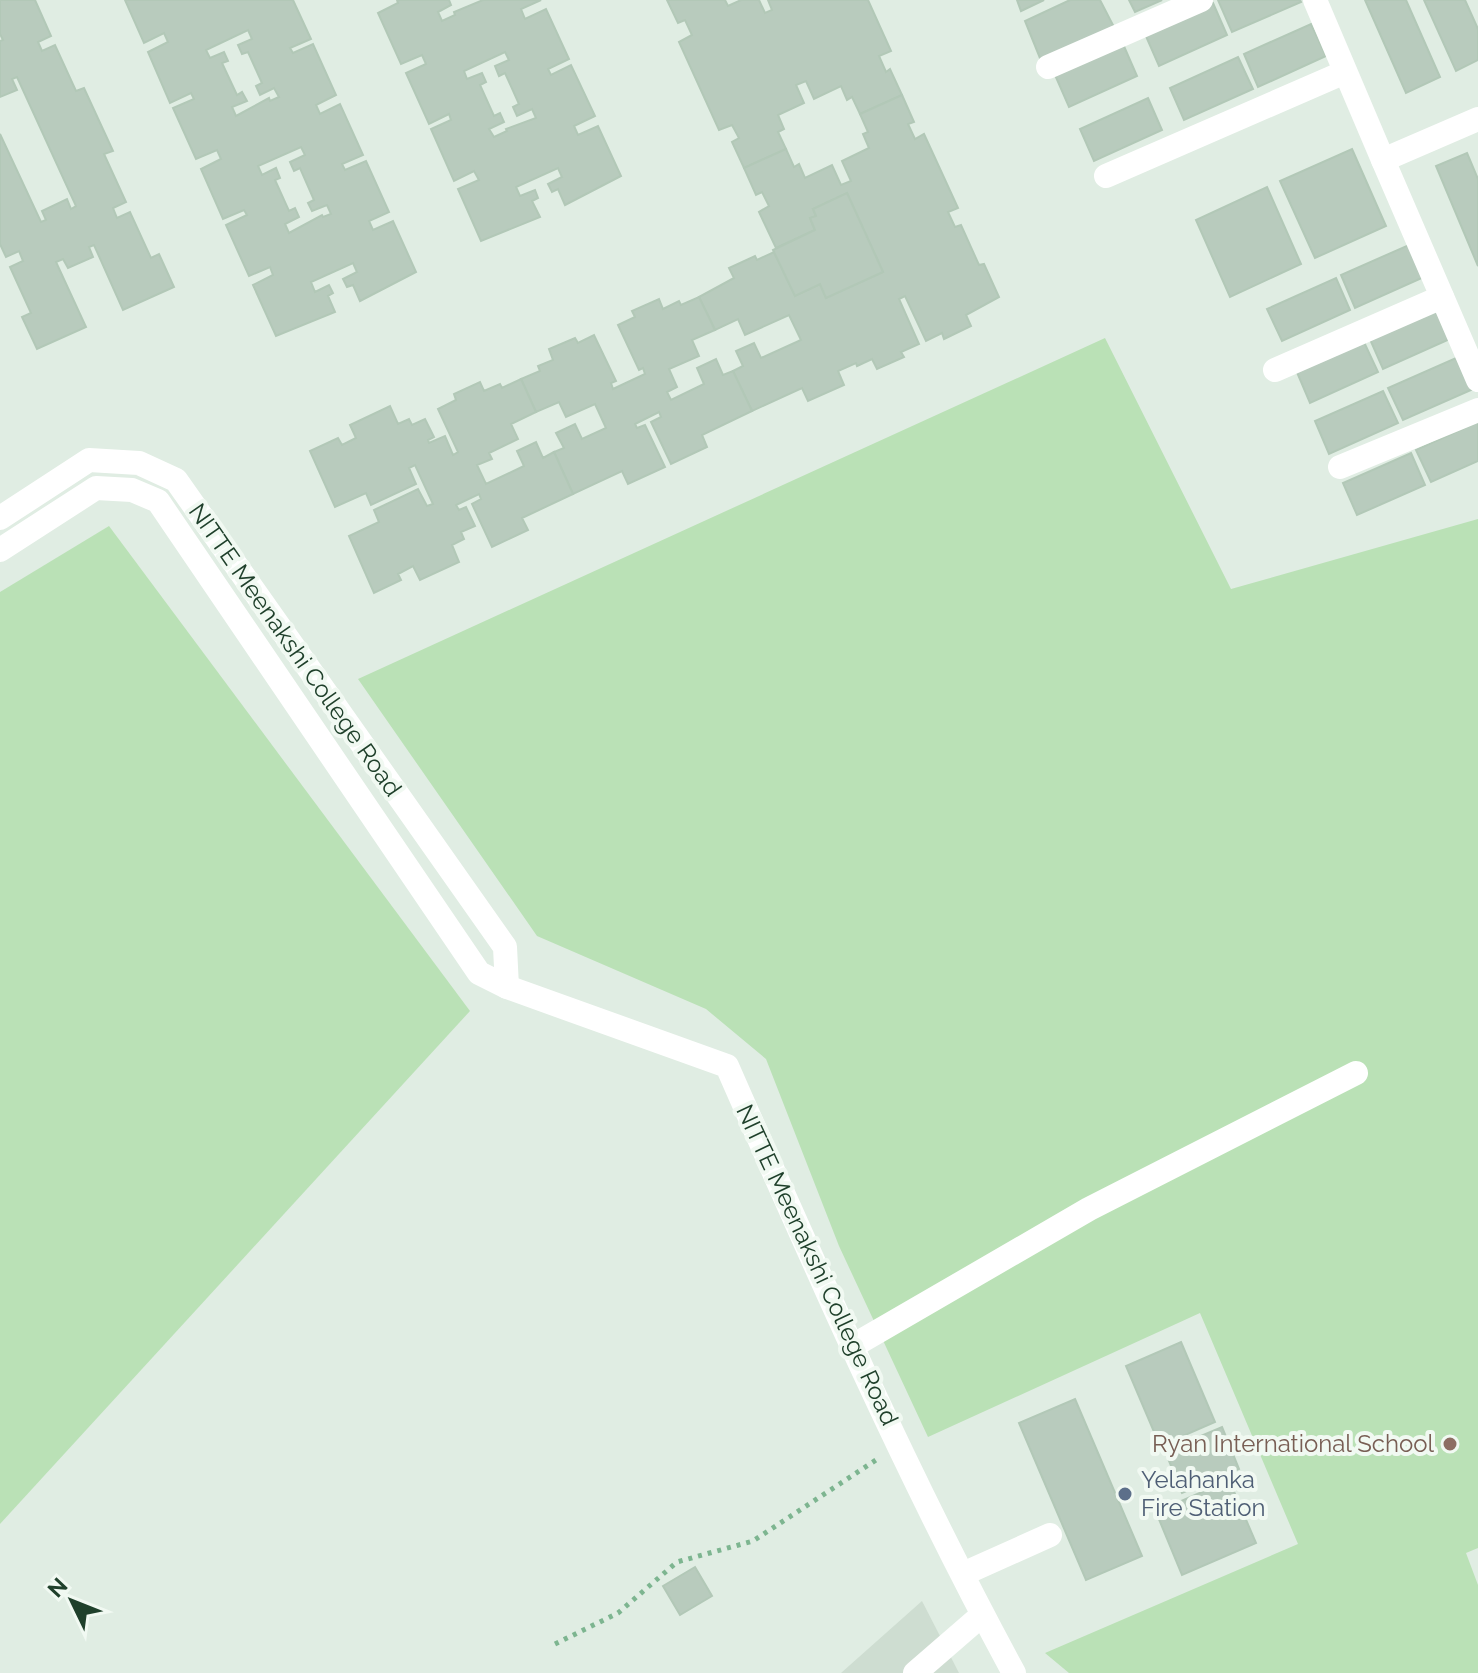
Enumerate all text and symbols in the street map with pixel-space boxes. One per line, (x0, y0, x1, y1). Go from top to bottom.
street label: NITTE Meenakshi College Road (183, 498, 408, 802)
street label: NITTE Meenakshi College Road (730, 1100, 905, 1430)
place label: Ryan International School (1152, 1429, 1434, 1458)
marker: Ryan International School (1441, 1435, 1459, 1453)
place label: Yelahanka Fire Station (1141, 1465, 1266, 1522)
marker: Yelahanka Fire Station (1116, 1485, 1134, 1503)
north arrow (32, 1561, 112, 1641)
text: N (42, 1572, 73, 1602)

